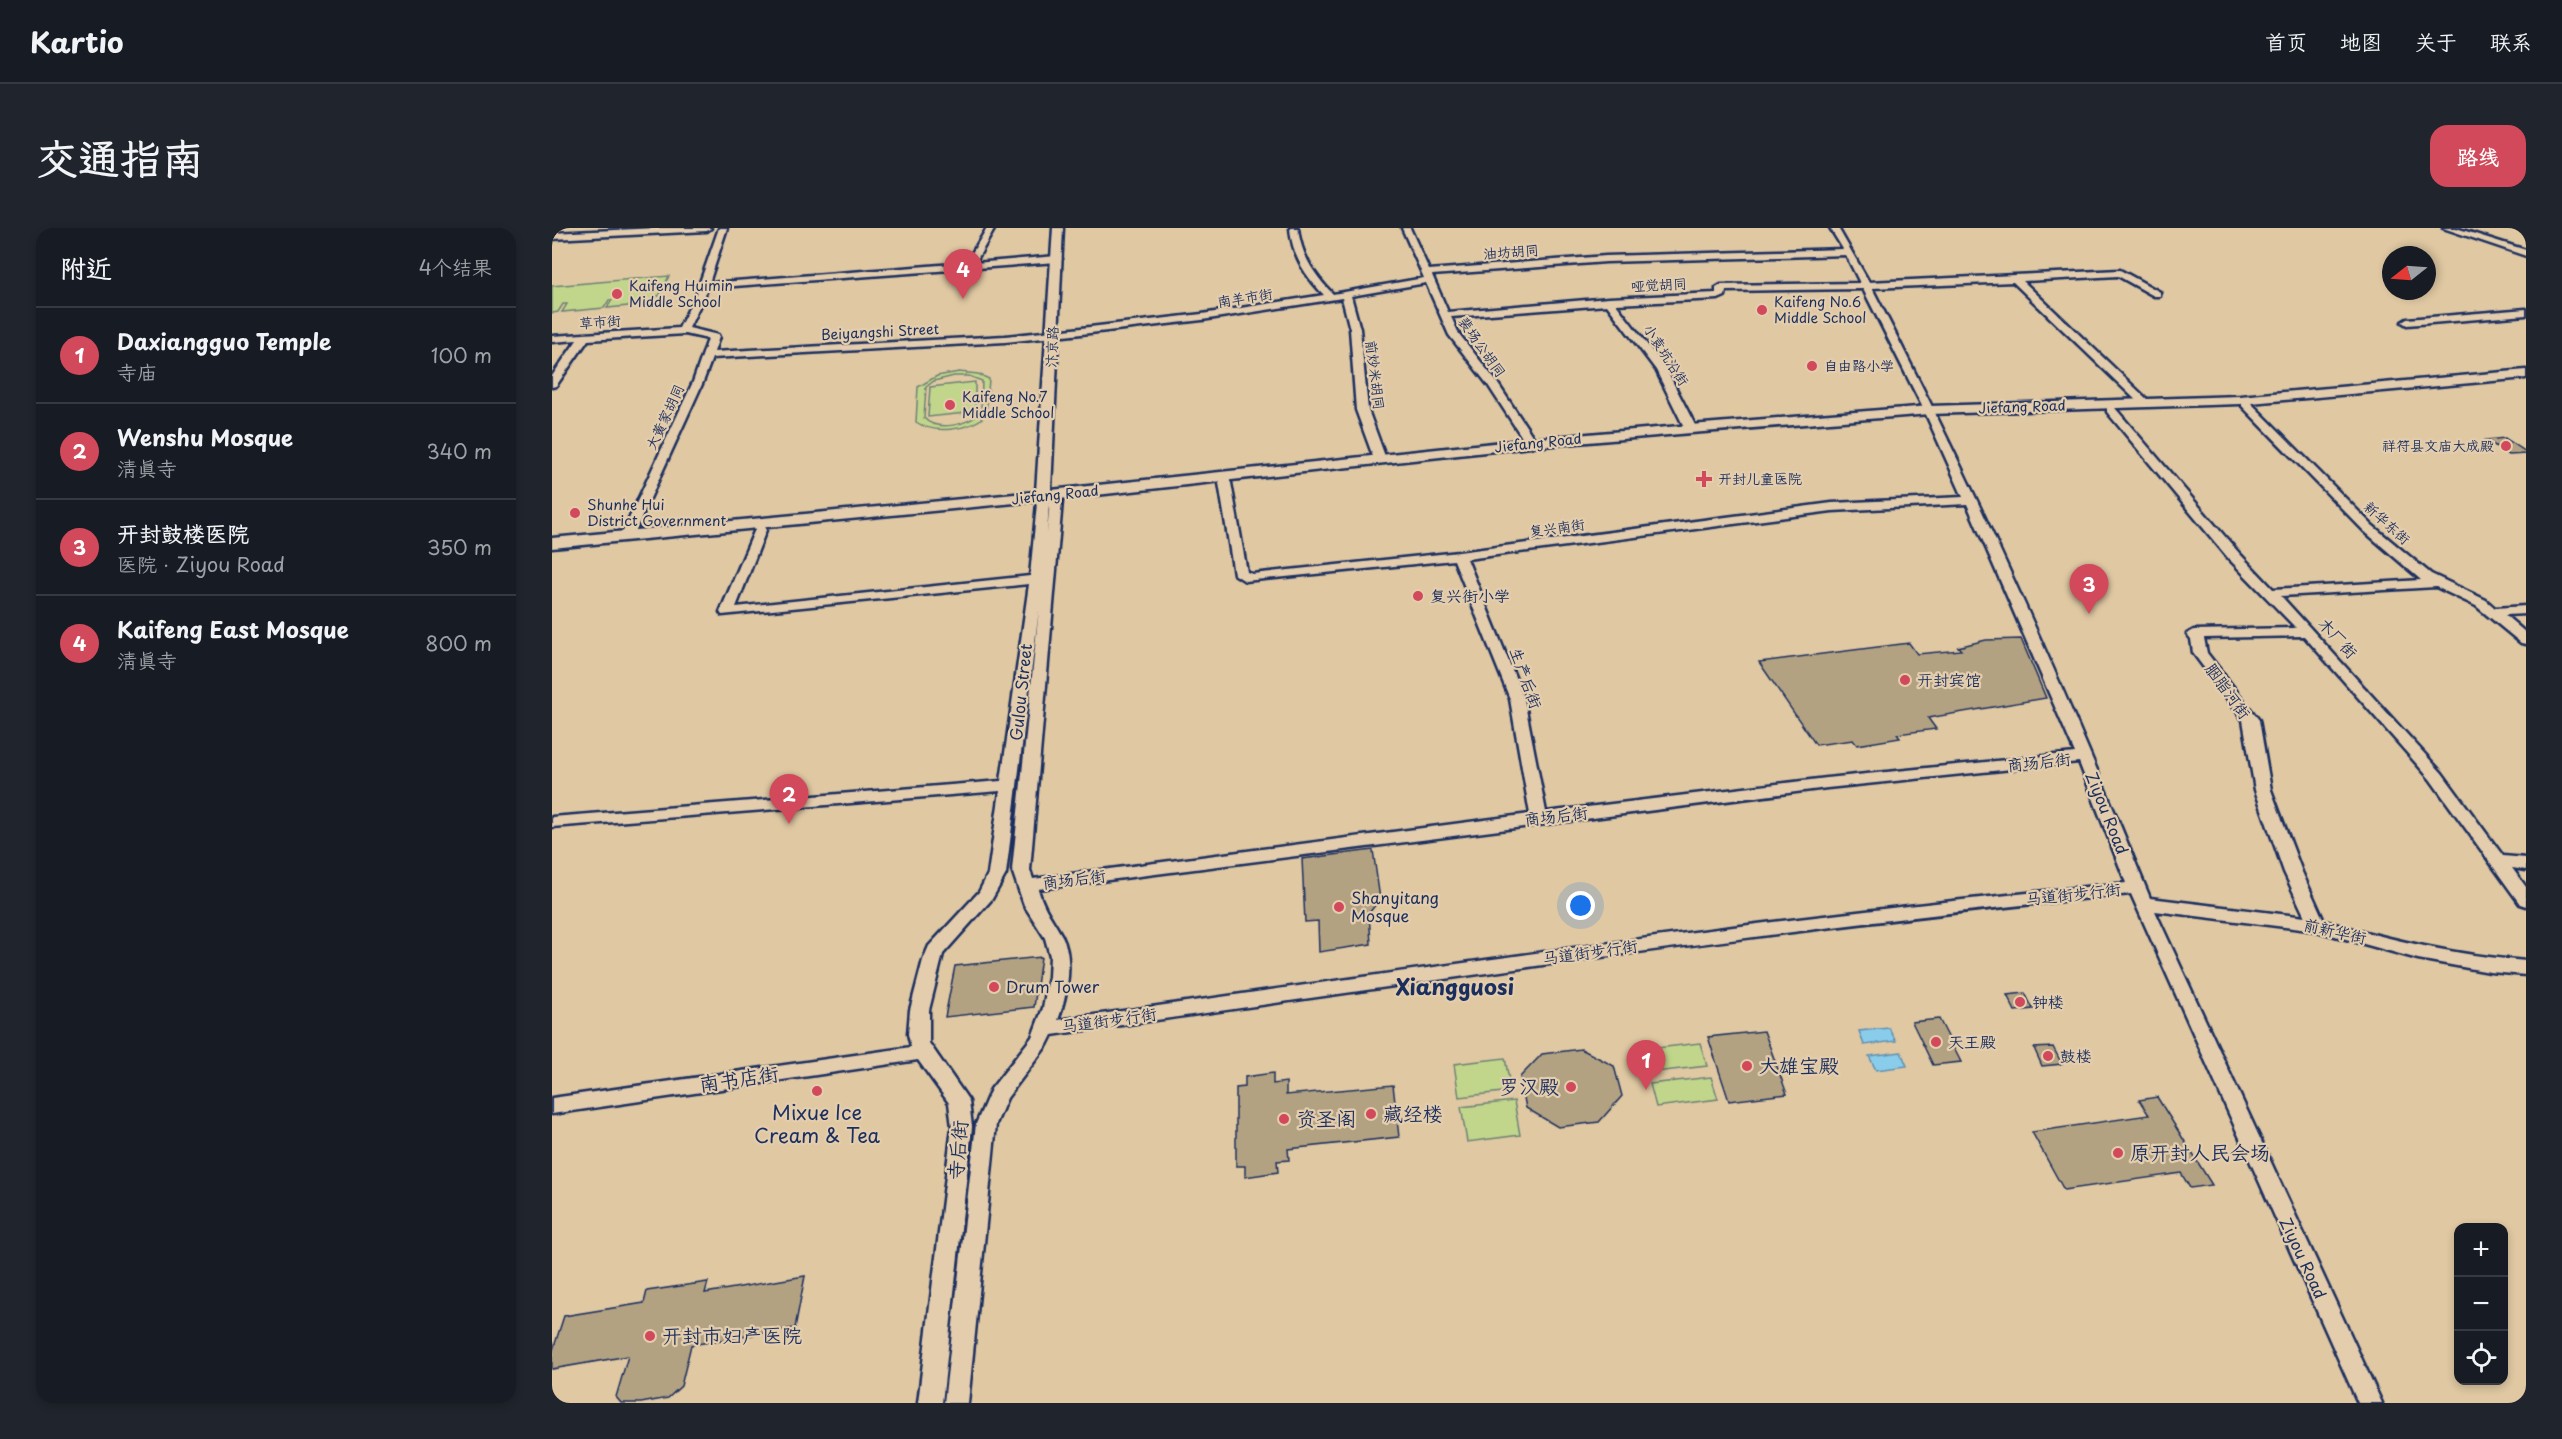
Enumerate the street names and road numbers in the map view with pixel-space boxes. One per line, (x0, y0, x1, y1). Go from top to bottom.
street label: 油坊胡同 (1482, 239, 1540, 264)
street label: 哑觉胡同 (1630, 273, 1687, 296)
street label: 南羊市街 (1216, 283, 1274, 312)
street label: 草市街 (578, 310, 622, 333)
street label: 裴场公胡同 (1454, 312, 1511, 381)
street label: Beiyangshi Street (820, 318, 940, 345)
street label: 小袁坑沿街 (1639, 320, 1694, 390)
street label: 汴京路 (1040, 325, 1063, 368)
street label: 前炒米胡同 (1361, 339, 1390, 411)
street label: 大黄家胡同 (640, 381, 689, 453)
street label: Jiefang Road (1978, 394, 2066, 419)
street label: Jiefang Road (1493, 427, 1583, 458)
street label: Jiefang Road (1010, 479, 1100, 510)
street label: 新华东街 (2360, 496, 2415, 549)
street label: 复兴南街 (1528, 513, 1586, 542)
street label: 木厂街 (2314, 612, 2364, 663)
street label: Gulou Street (1003, 642, 1037, 742)
street label: 生产后街 (1505, 643, 1549, 712)
street label: 胭脂河街 (2200, 657, 2257, 723)
street label: 商场后街 (2006, 746, 2072, 776)
street label: Ziyou Road (2080, 768, 2135, 858)
street label: 商场后街 (1523, 799, 1589, 831)
street label: 商场后街 (1041, 862, 1107, 894)
street label: 马道街步行街 (2024, 876, 2122, 910)
street label: 前新华街 (2301, 911, 2369, 949)
street label: 马道街步行街 (1541, 932, 1639, 970)
street label: 马道街步行街 (1060, 1000, 1158, 1038)
street label: 南书店街 (697, 1058, 781, 1098)
street label: 寺后街 (939, 1119, 975, 1181)
street label: Ziyou Road (2275, 1213, 2333, 1302)

